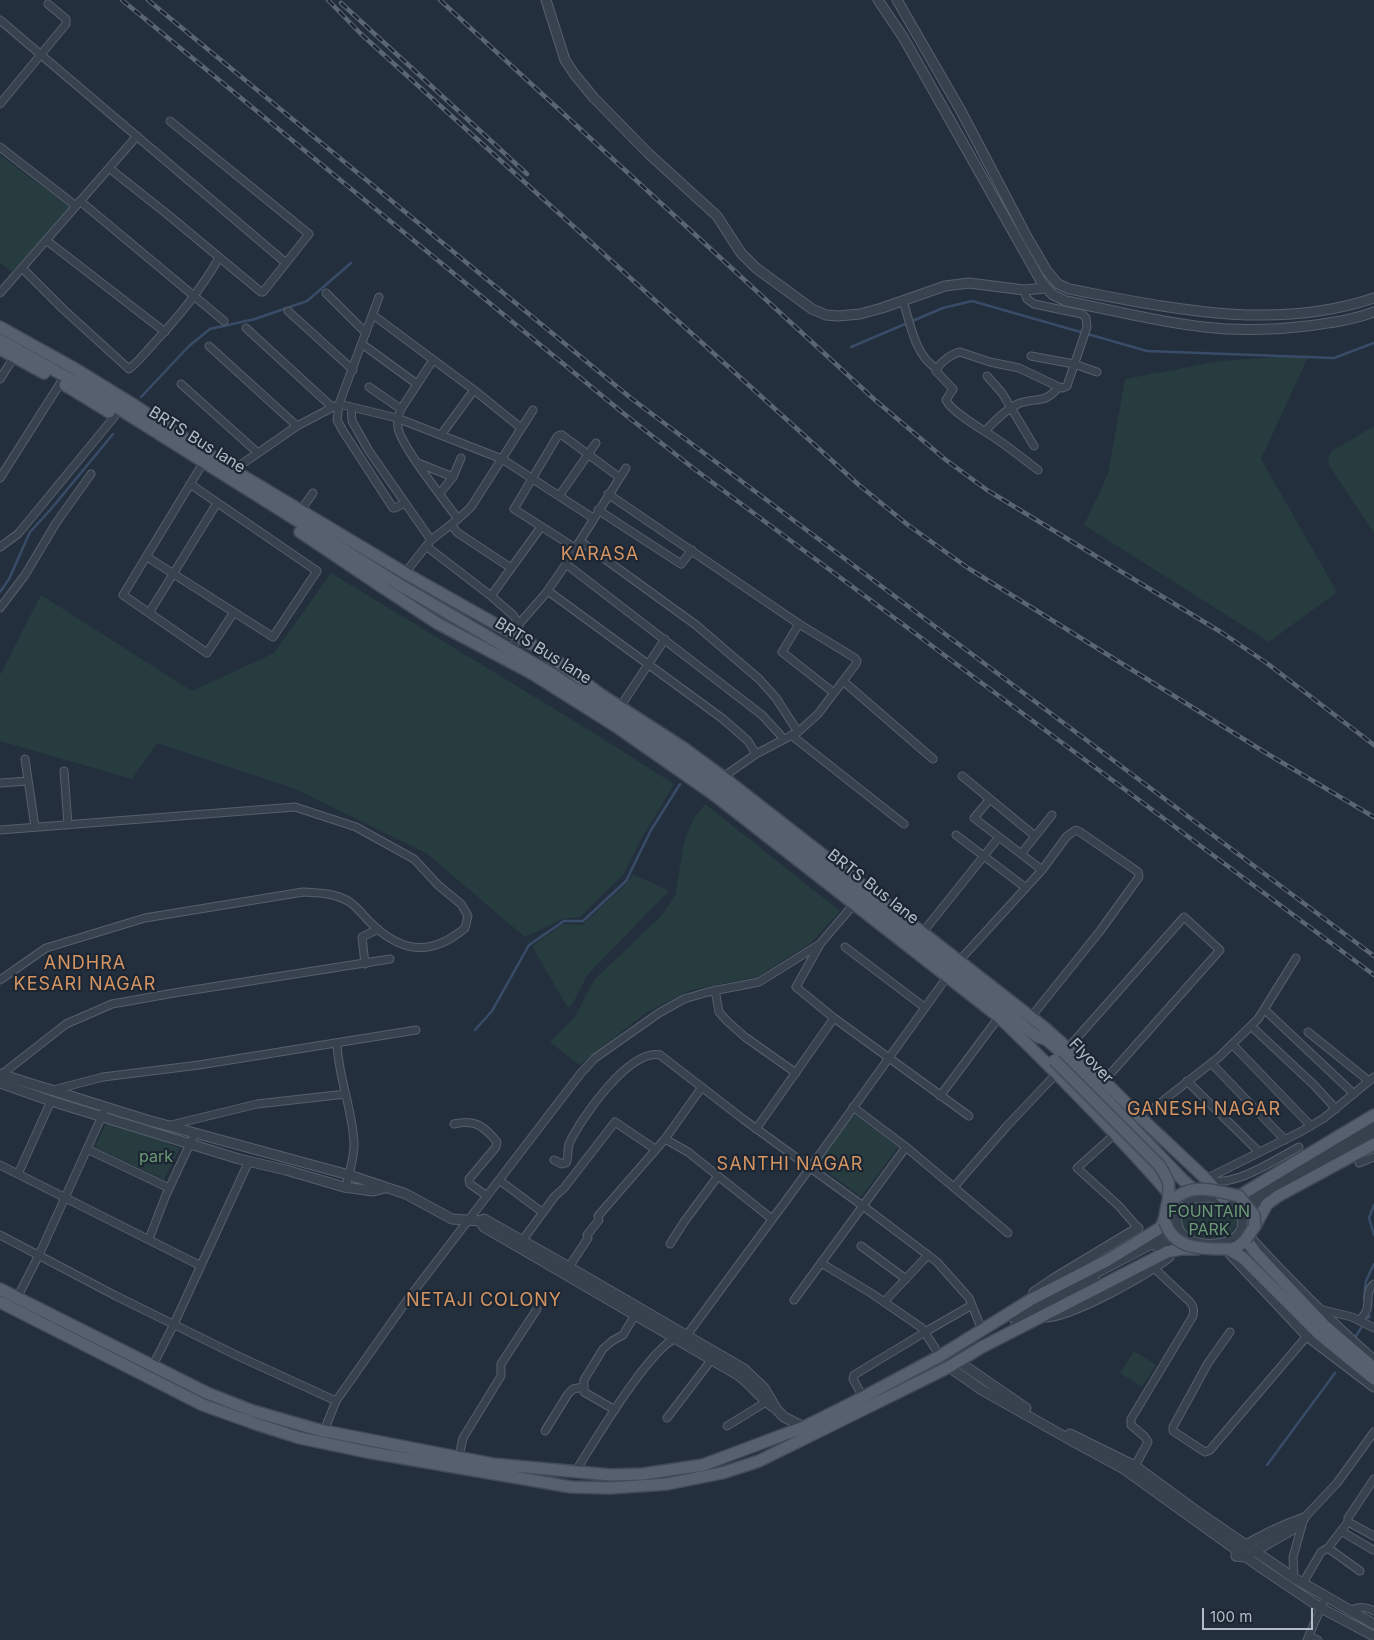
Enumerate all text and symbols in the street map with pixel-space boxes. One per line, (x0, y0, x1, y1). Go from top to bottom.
street label: BRTS Bus lane (145, 403, 249, 477)
district label: KARASA (560, 544, 640, 566)
street label: BRTS Bus lane (491, 614, 595, 688)
street label: BRTS Bus lane (824, 845, 922, 929)
district label: ANDHRA KESARI NAGAR (12, 953, 158, 996)
street label: Flyover (1065, 1034, 1117, 1088)
district label: GANESH NAGAR (1125, 1099, 1283, 1121)
park label: park (139, 1147, 173, 1167)
district label: SANTHI NAGAR (715, 1154, 865, 1176)
park label: FOUNTAIN PARK (1168, 1202, 1250, 1240)
district label: NETAJI COLONY (404, 1290, 564, 1312)
scale bar (1204, 1598, 1315, 1630)
text: 100 m (1210, 1607, 1252, 1626)

